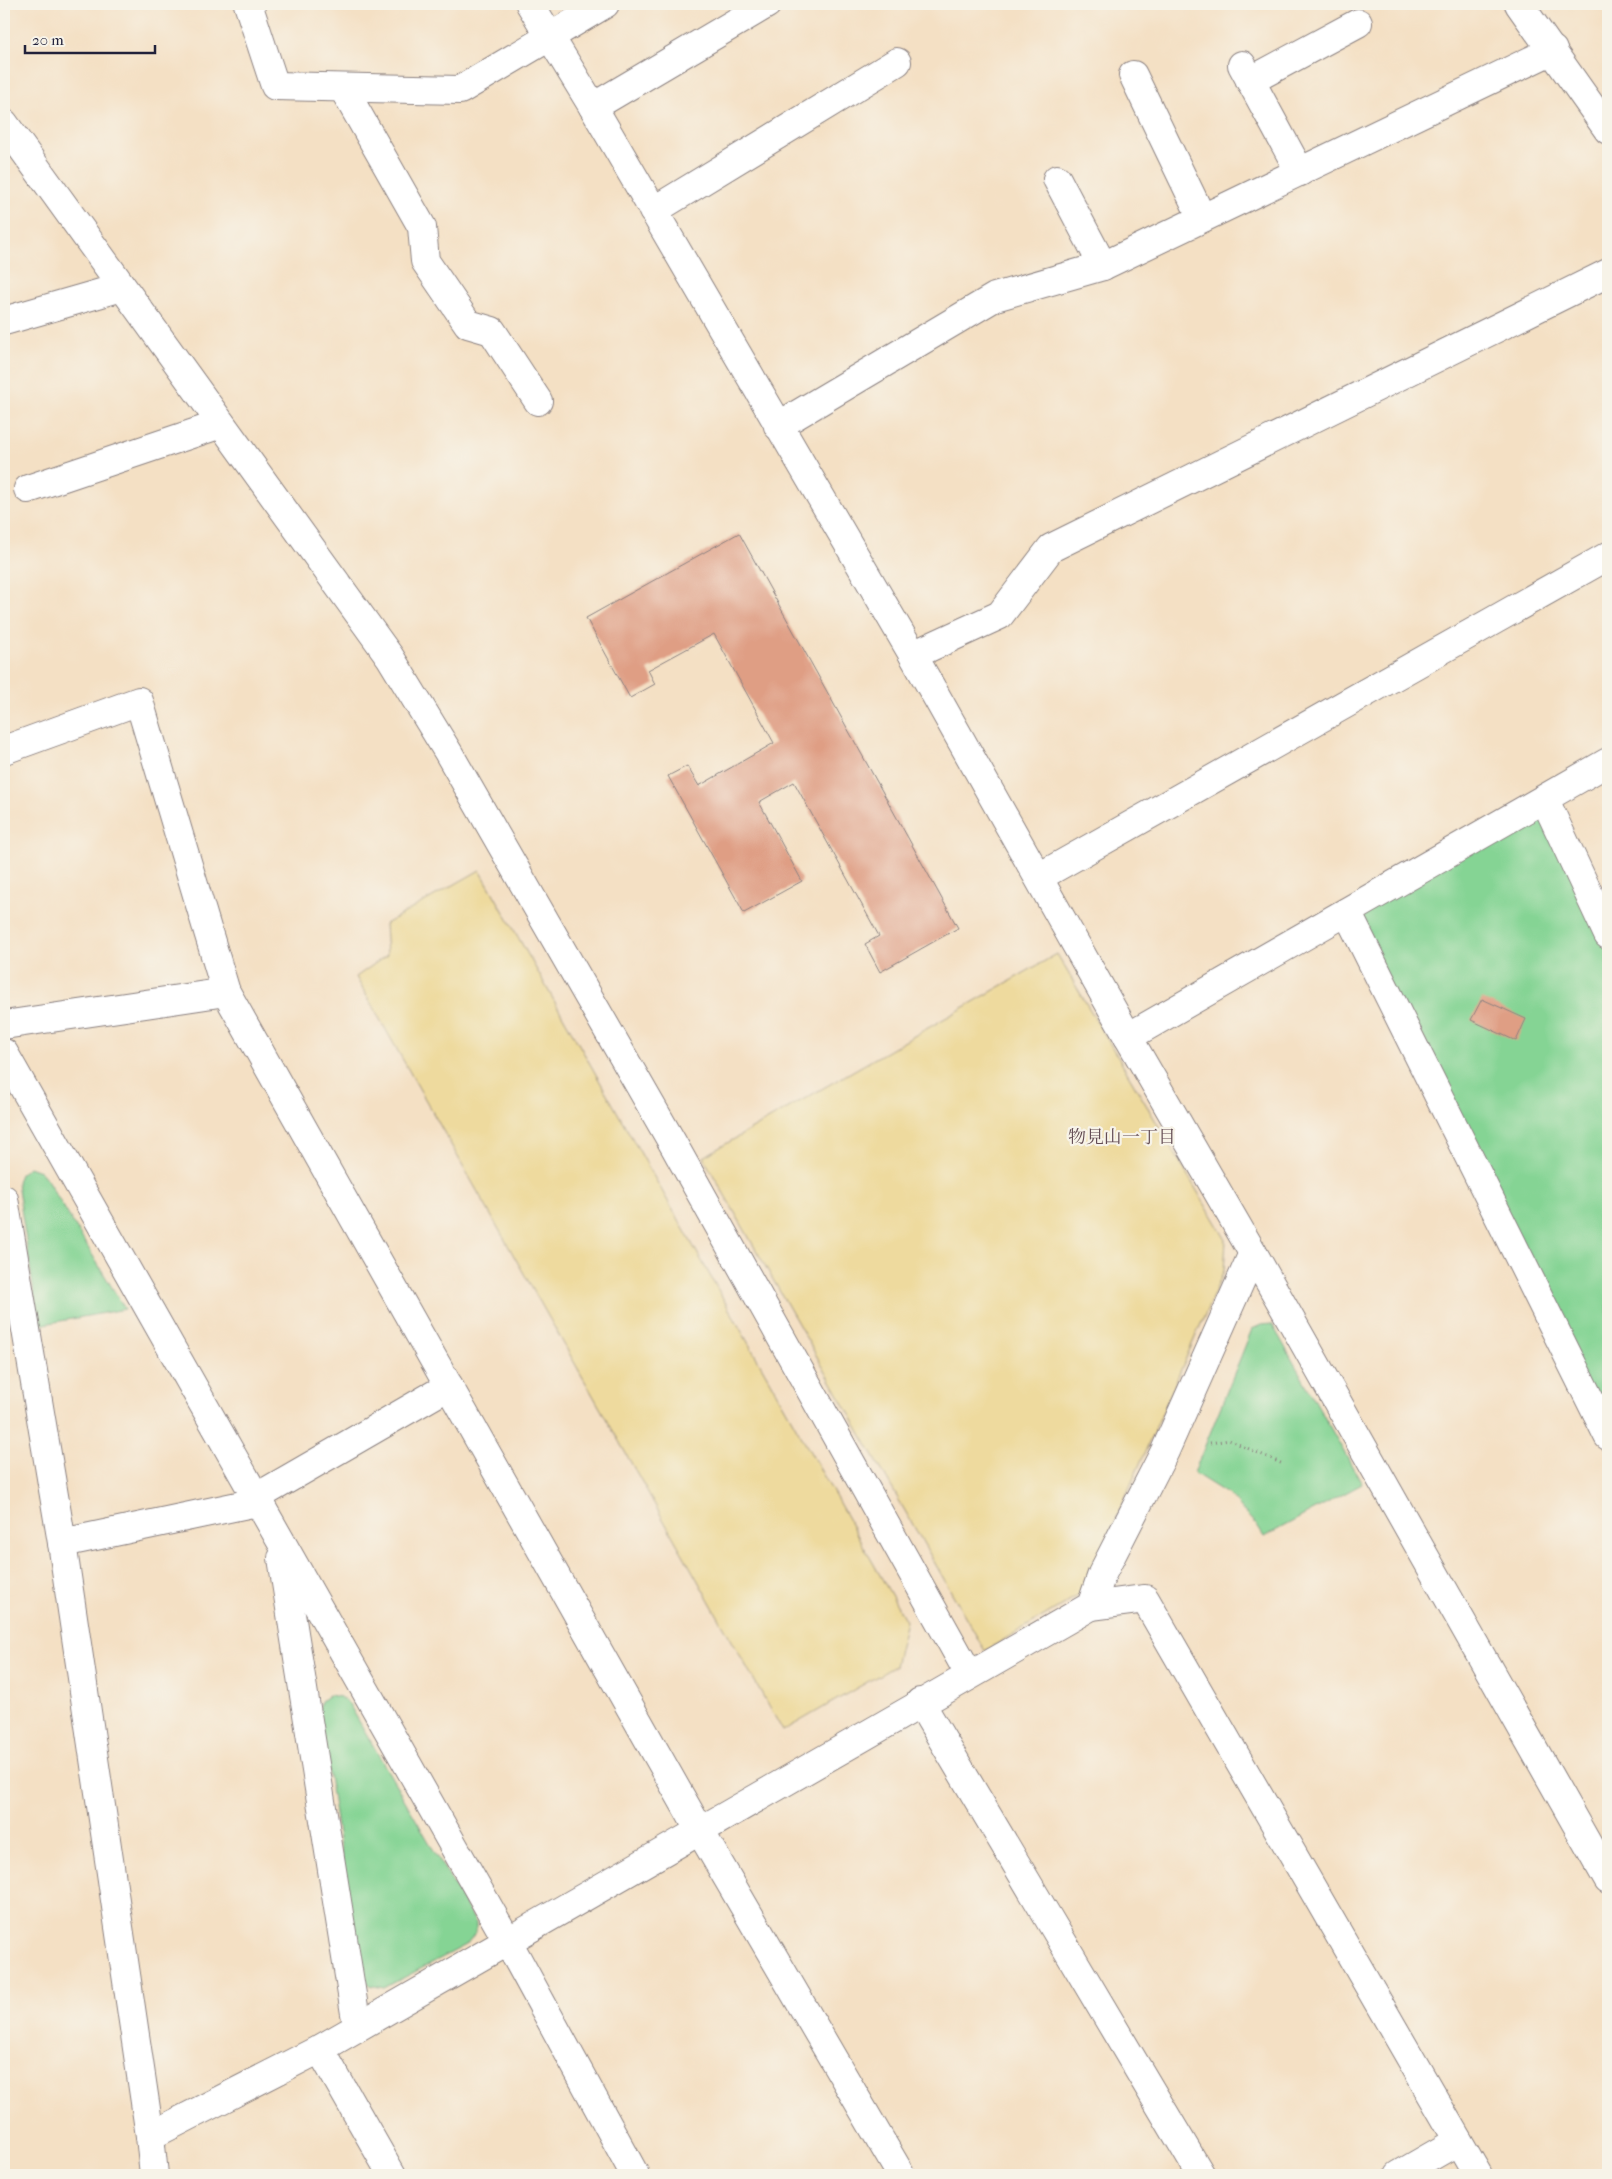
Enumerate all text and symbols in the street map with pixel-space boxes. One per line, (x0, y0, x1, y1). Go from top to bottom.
scale bar (25, 22, 155, 54)
text: 20 m (32, 31, 64, 49)
district label: 物見山一丁目 (1068, 1127, 1176, 1148)

